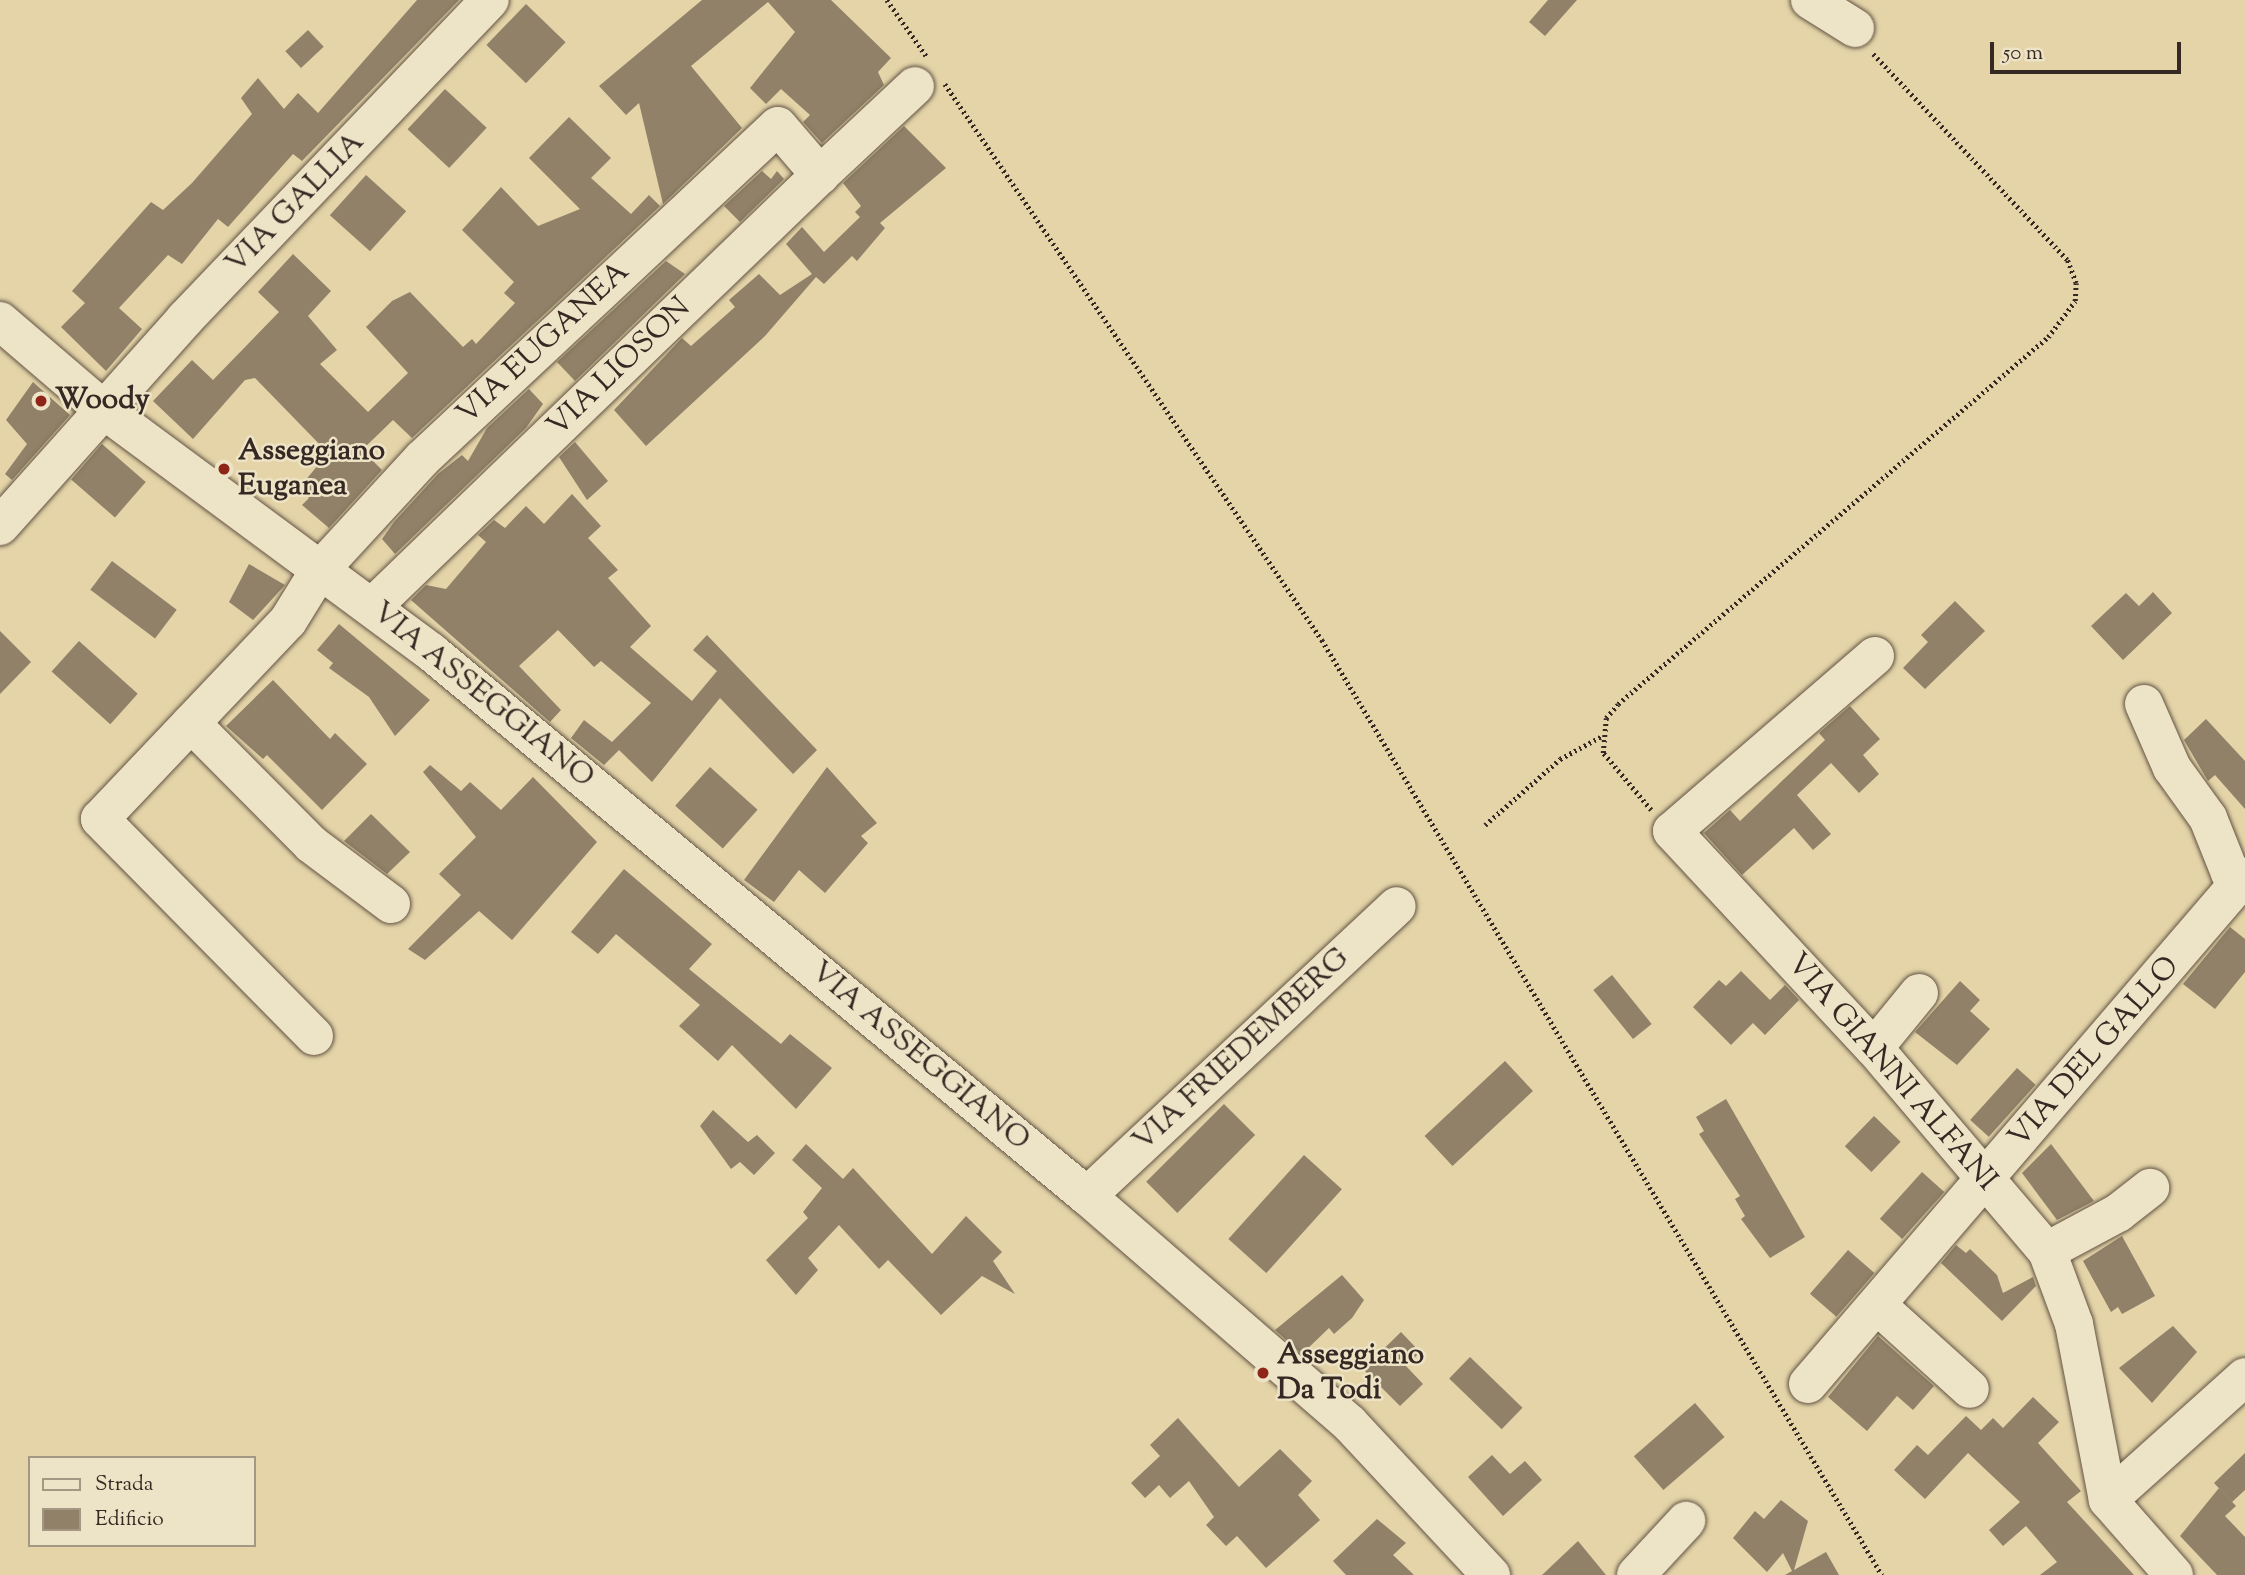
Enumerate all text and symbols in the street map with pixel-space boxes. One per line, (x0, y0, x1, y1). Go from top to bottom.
scale bar (1993, 28, 2184, 72)
text: 50 m (2003, 39, 2043, 69)
street label: VIA GALLIA (219, 125, 373, 283)
street label: VIA EUGANEA (450, 255, 638, 433)
street label: VIA LIOSON (541, 291, 699, 445)
place label: Woody (55, 383, 150, 419)
marker: Woody (33, 393, 49, 409)
place label: Asseggiano Euganea (238, 434, 385, 504)
marker: Asseggiano Euganea (216, 461, 232, 477)
street label: VIA ASSEGGIANO (364, 595, 600, 797)
street label: VIA FRIEDEMBERG (1126, 941, 1358, 1161)
street label: VIA GIANNI ALFANI (1778, 947, 2004, 1199)
street label: VIA DEL GALLO (2002, 950, 2188, 1156)
street label: VIA ASSEGGIANO (802, 955, 1036, 1159)
place label: Asseggiano Da Todi (1277, 1338, 1424, 1408)
marker: Asseggiano Da Todi (1255, 1365, 1271, 1381)
legend (28, 1456, 256, 1547)
text: Strada (95, 1470, 154, 1500)
text: Edificio (95, 1505, 164, 1535)

